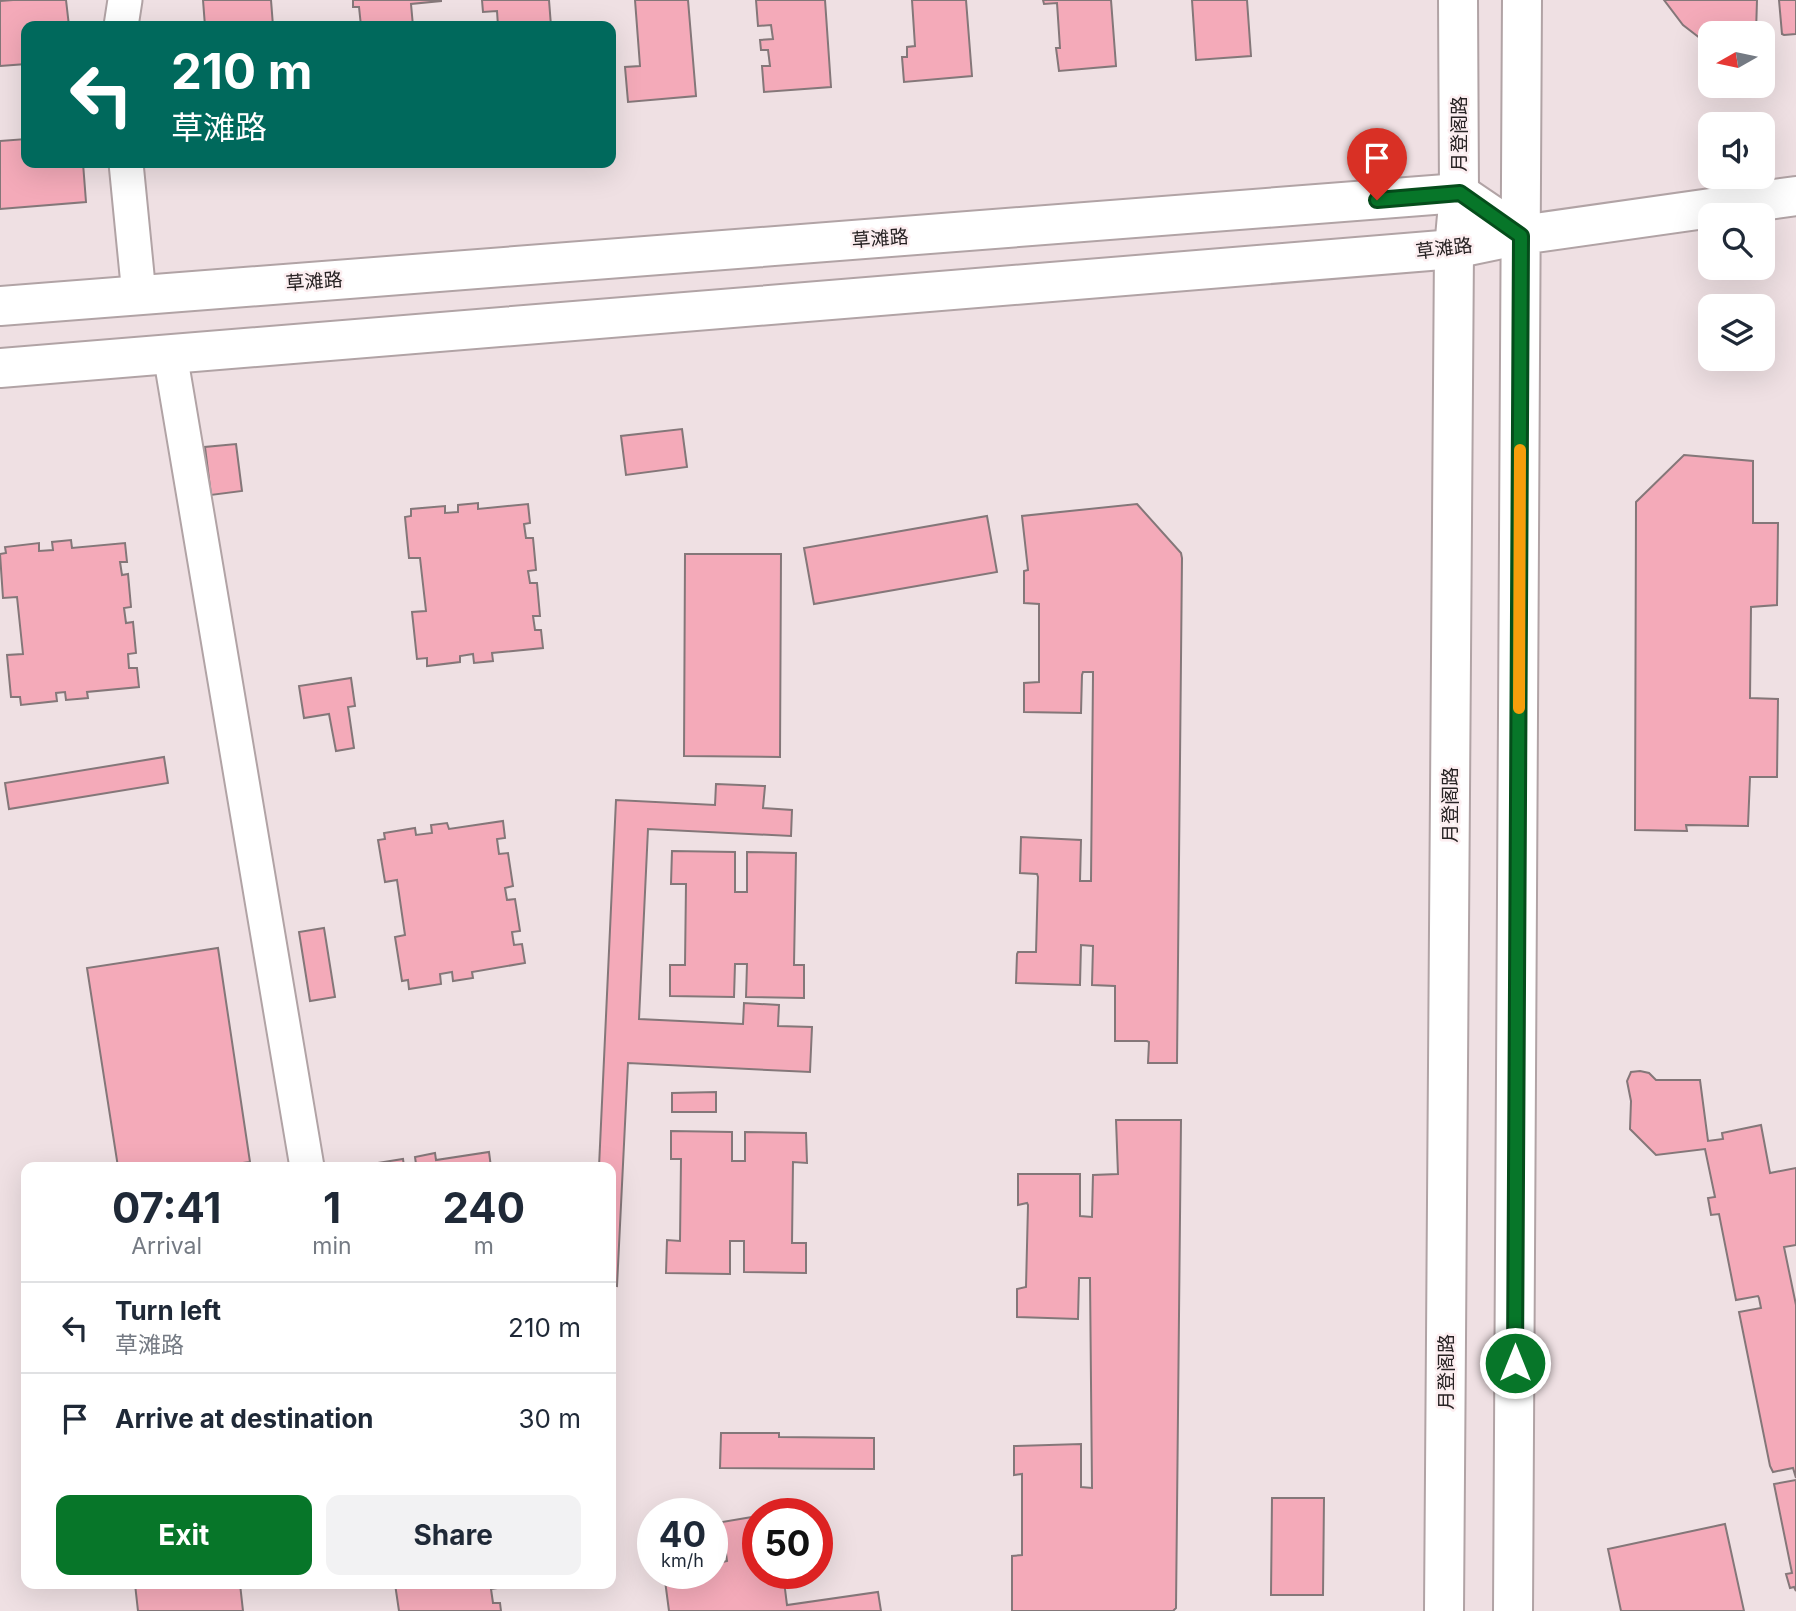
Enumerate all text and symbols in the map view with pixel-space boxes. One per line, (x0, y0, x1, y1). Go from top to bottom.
north arrow (1698, 21, 1774, 98)
map controls (1698, 21, 1775, 371)
text: 210 m (171, 42, 312, 101)
icon: left (56, 49, 147, 140)
street label: 月登阁路 (1448, 96, 1471, 172)
text: 草滩路 (171, 108, 267, 147)
button: sound (1698, 112, 1775, 189)
pin (1347, 128, 1407, 200)
icon: arrive (1358, 139, 1396, 177)
button: search (1698, 203, 1775, 280)
street label: 草滩路 (851, 225, 909, 252)
street label: 草滩路 (1414, 234, 1474, 263)
street label: 草滩路 (285, 268, 343, 295)
button: layers (1698, 294, 1775, 371)
street label: 月登阁路 (1439, 767, 1462, 843)
text: 07:41 (112, 1182, 221, 1233)
text: 1 (323, 1182, 341, 1233)
text: 240 (443, 1182, 525, 1233)
text: Arrival (131, 1232, 202, 1260)
text: min (312, 1232, 352, 1260)
text: m (474, 1232, 494, 1260)
text: Turn left (115, 1295, 221, 1326)
icon: left (56, 1309, 94, 1347)
text: 210 m (508, 1312, 581, 1343)
position arrow (1478, 1326, 1552, 1400)
text: 草滩路 (115, 1331, 184, 1359)
street label: 月登阁路 (1435, 1334, 1458, 1410)
icon: arrive (56, 1400, 94, 1438)
text: Arrive at destination (115, 1403, 374, 1434)
text: 30 m (518, 1403, 581, 1434)
button: Exit (56, 1495, 312, 1575)
button: Share (326, 1495, 581, 1575)
speed limit sign: 50 (742, 1498, 833, 1589)
text: 40 (659, 1513, 706, 1555)
text: km/h (661, 1550, 704, 1571)

